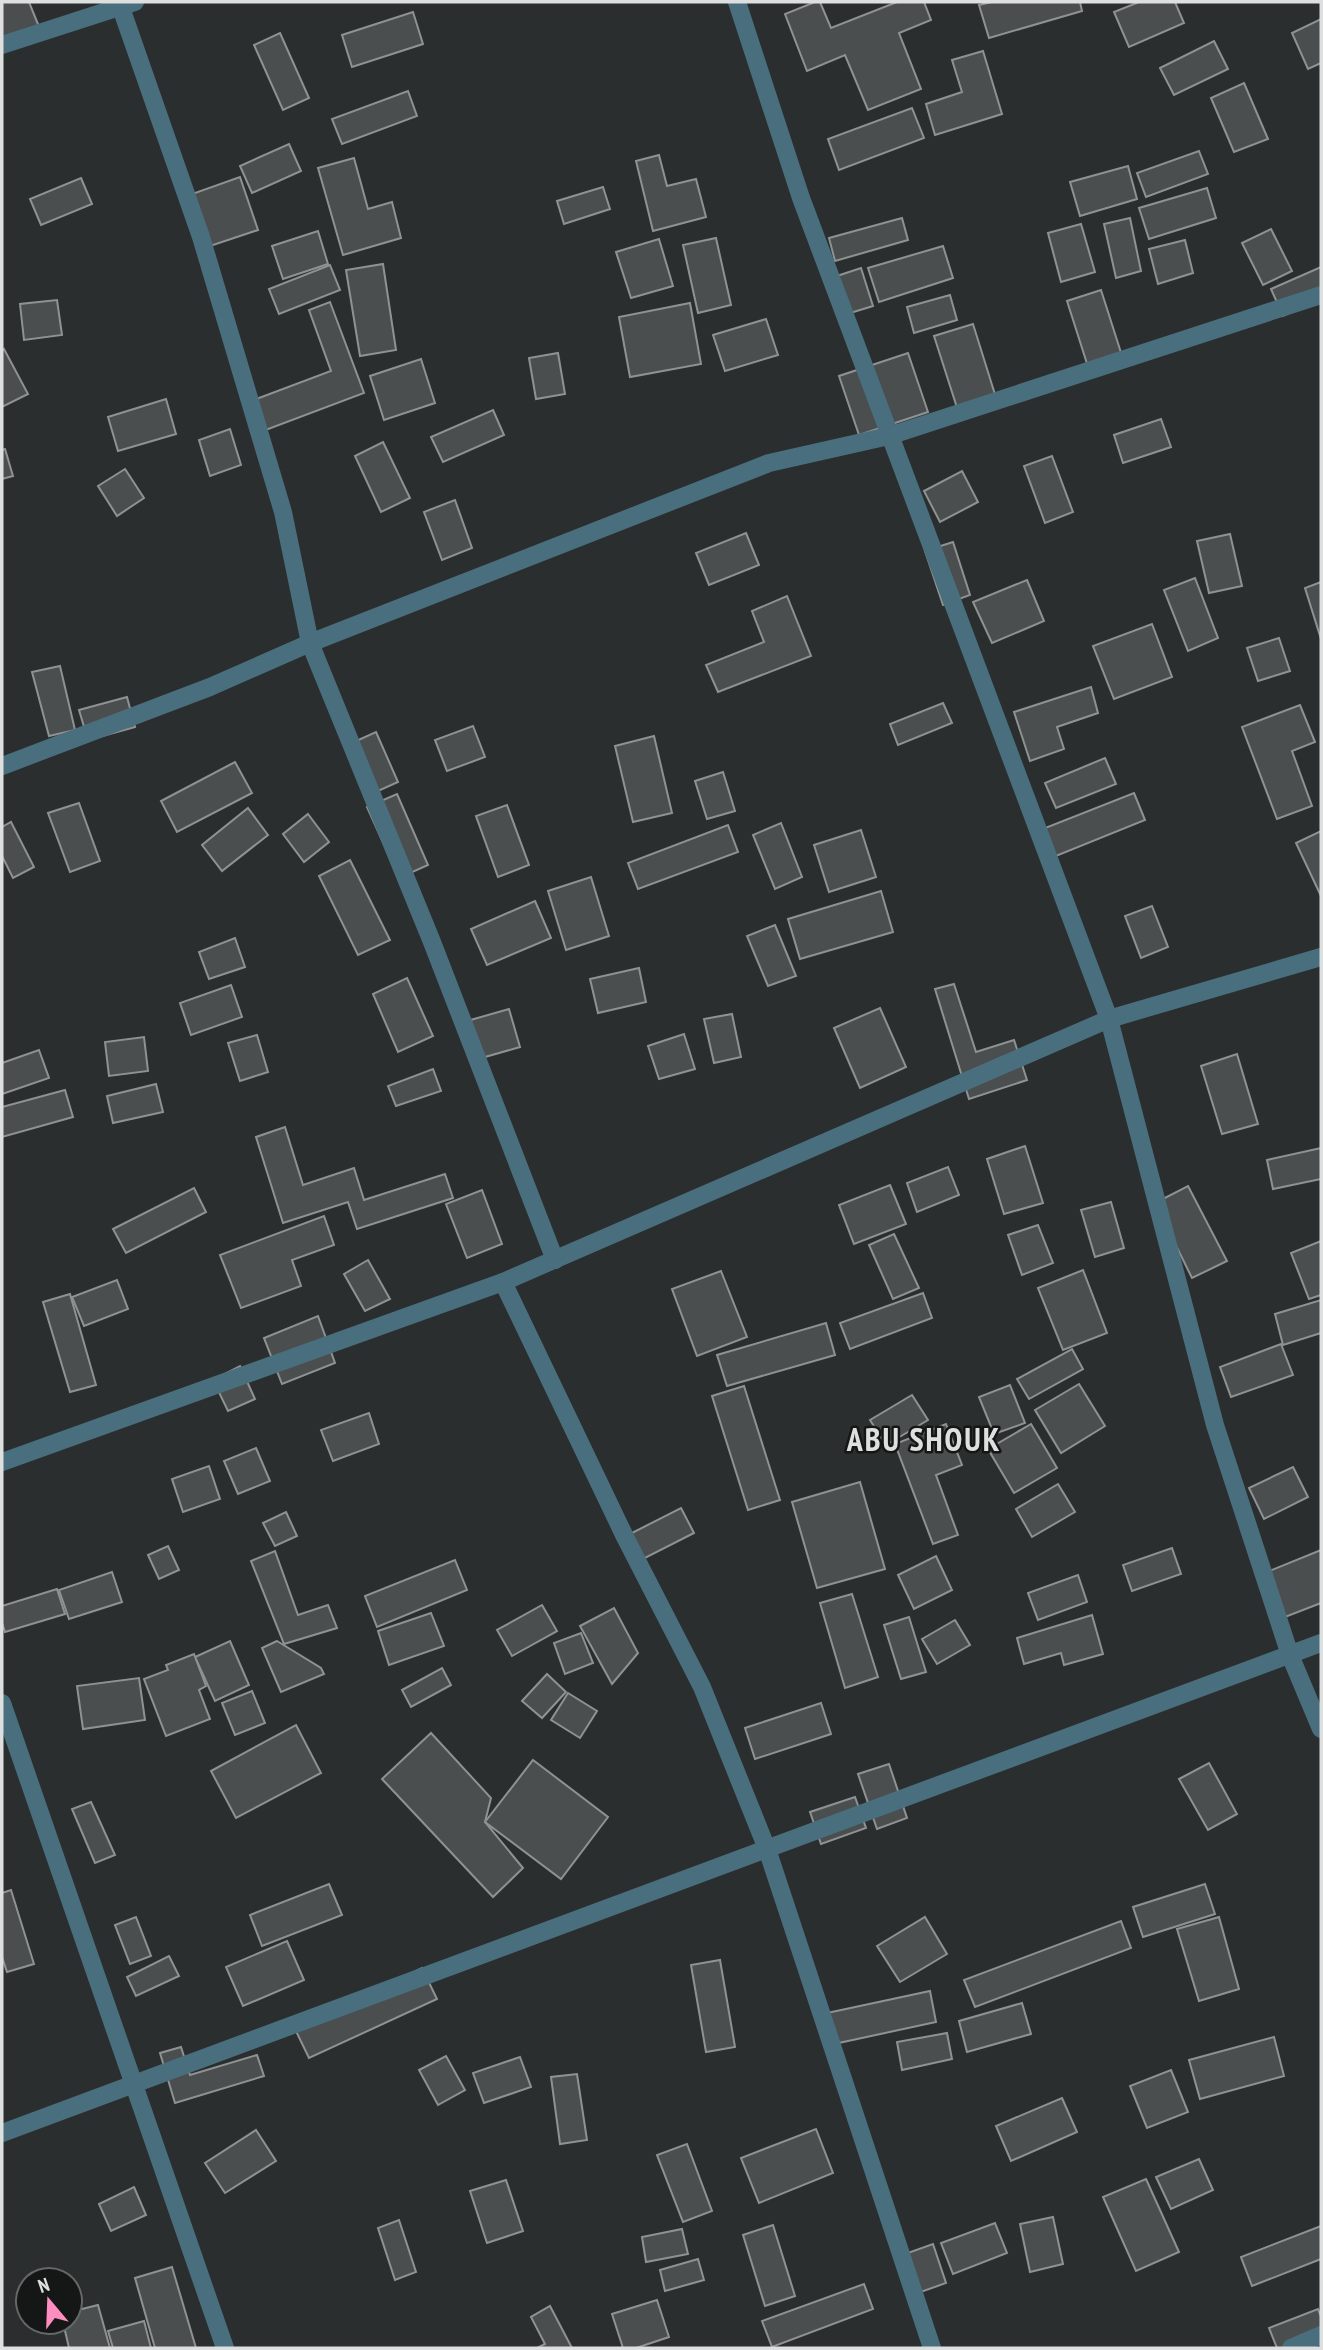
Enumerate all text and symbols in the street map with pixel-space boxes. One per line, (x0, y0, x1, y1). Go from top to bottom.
district label: ABU SHOUK (846, 1418, 1001, 1460)
north arrow (14, 2266, 84, 2336)
text: N (35, 2272, 52, 2298)

